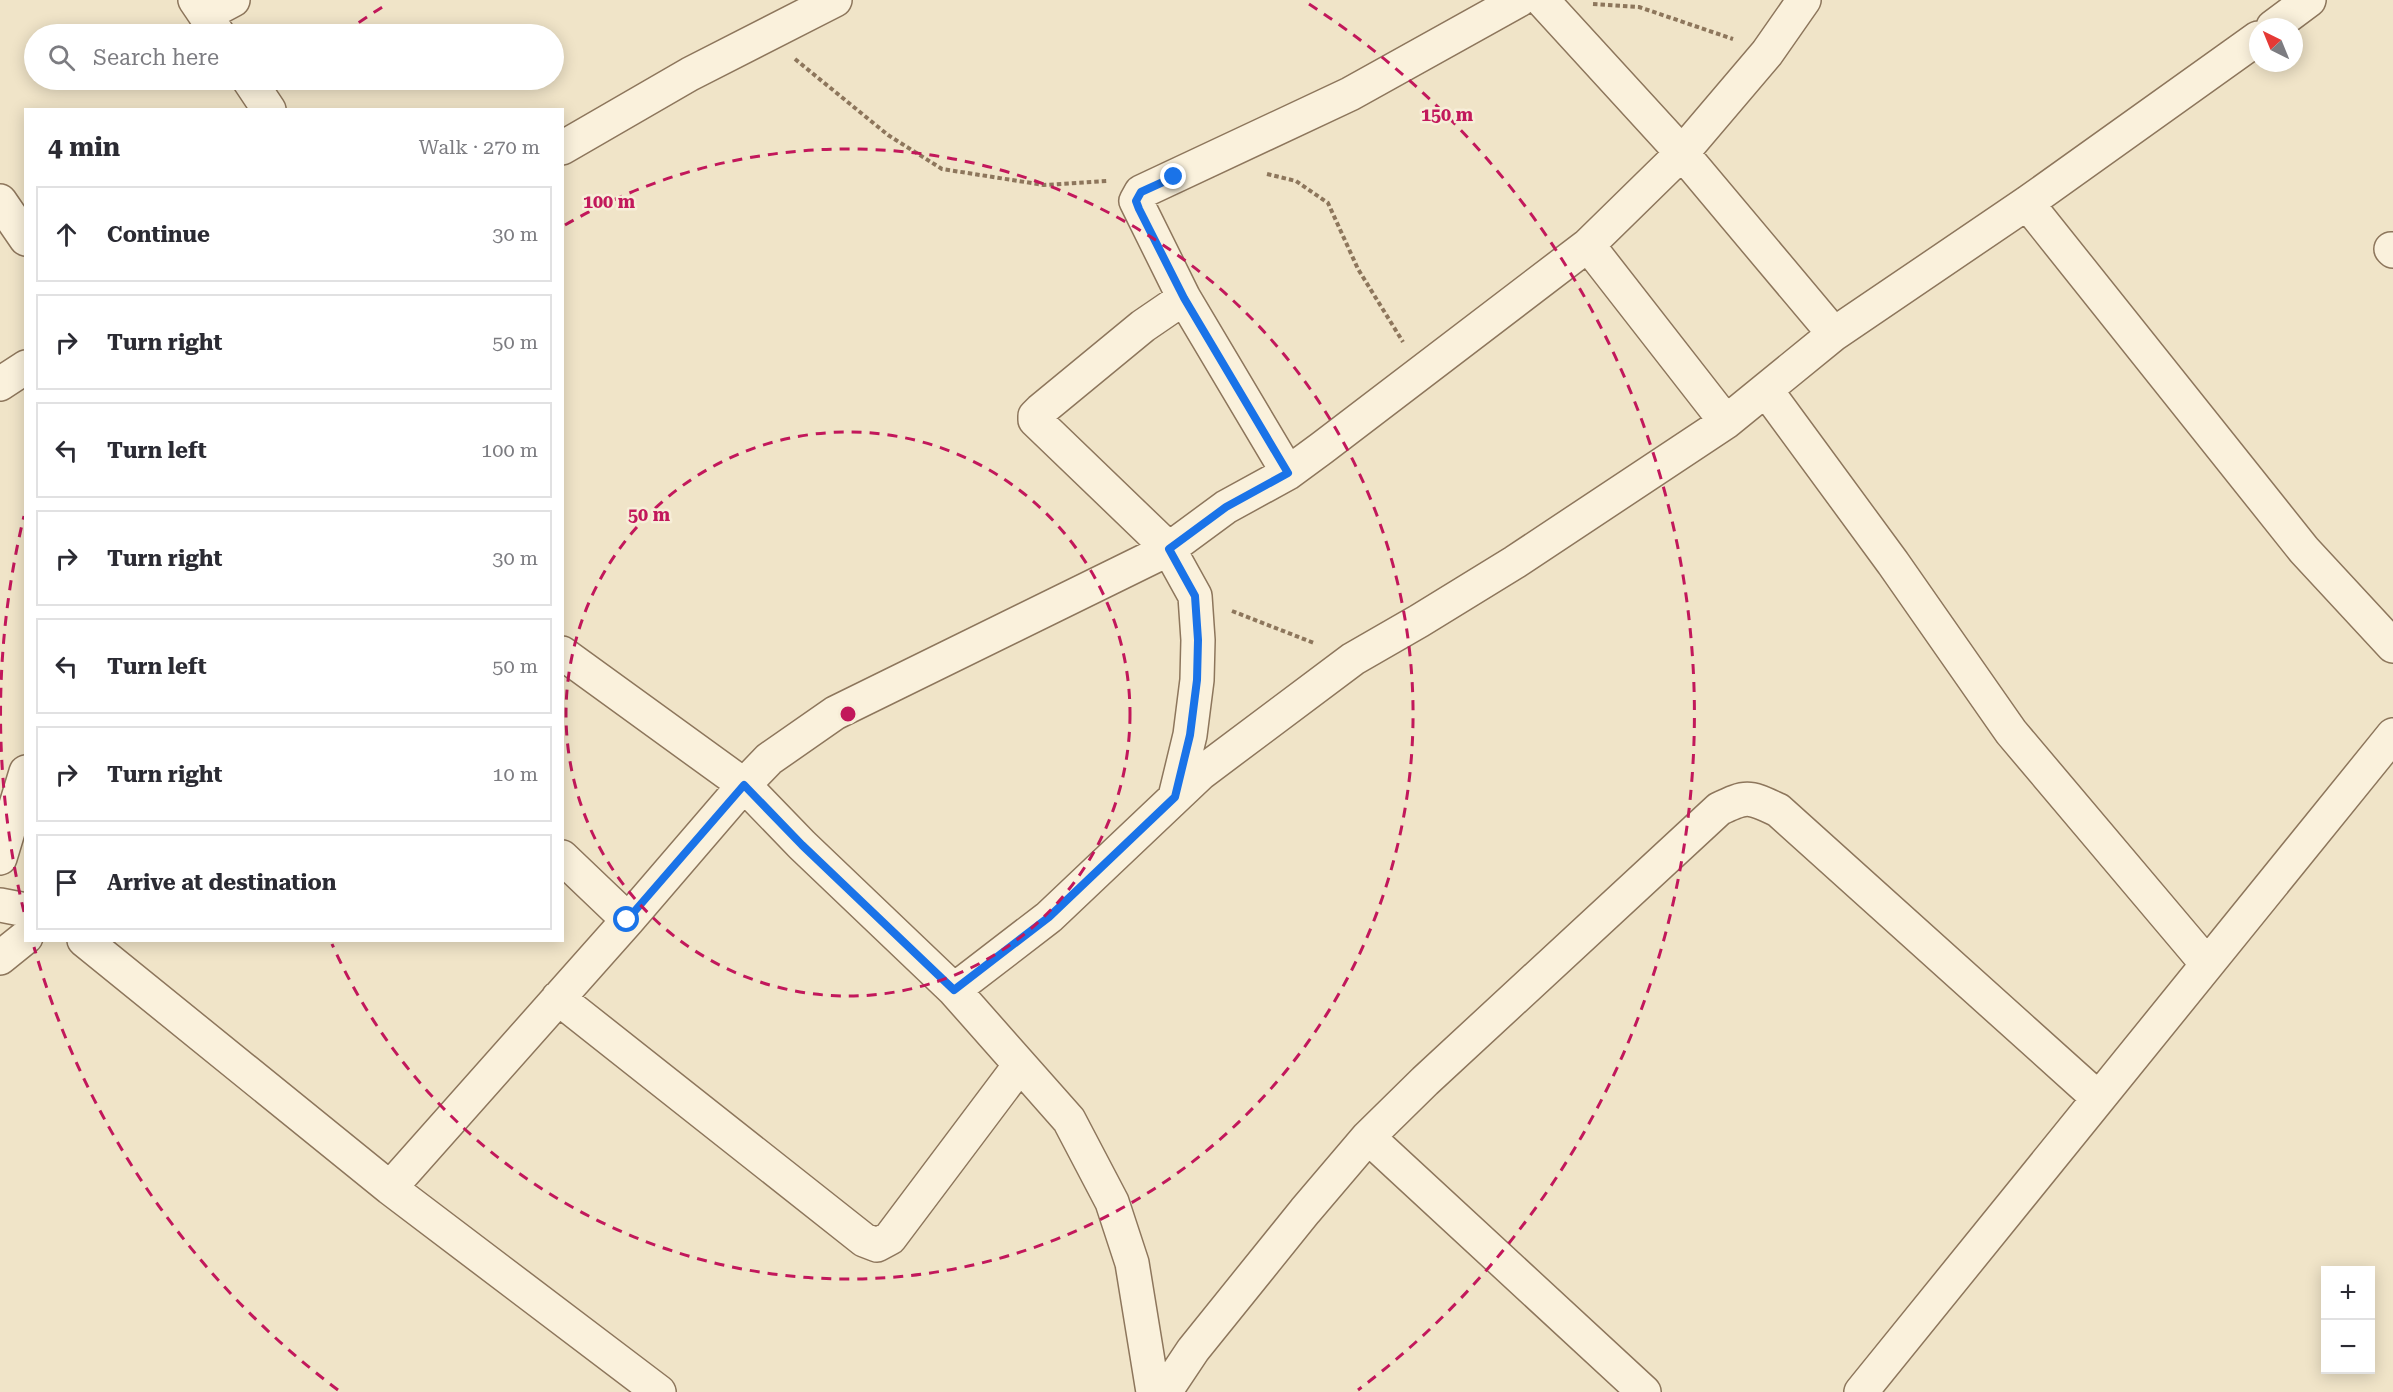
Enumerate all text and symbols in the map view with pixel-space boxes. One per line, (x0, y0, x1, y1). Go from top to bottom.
north arrow (2249, 18, 2303, 72)
search box (24, 24, 564, 90)
icon: search (45, 41, 78, 74)
text: Search here (93, 45, 219, 70)
text: 150 m (1421, 104, 1474, 125)
text: 4 min (48, 132, 120, 162)
text: Walk · 270 m (419, 135, 540, 159)
route end (1160, 163, 1186, 189)
text: 100 m (583, 191, 636, 212)
icon: ahead (50, 218, 83, 251)
text: Continue (107, 222, 210, 247)
text: 30 m (492, 222, 538, 246)
icon: right (50, 326, 83, 359)
text: Turn right (107, 330, 222, 355)
text: 50 m (492, 330, 538, 354)
icon: left (50, 434, 83, 467)
text: Turn left (107, 438, 207, 463)
text: 100 m (481, 438, 538, 462)
text: 50 m (628, 504, 671, 525)
icon: right (50, 542, 83, 575)
text: Turn right (107, 546, 222, 571)
text: 30 m (492, 546, 538, 570)
icon: left (50, 650, 83, 683)
text: Turn left (107, 654, 207, 679)
text: 50 m (492, 654, 538, 678)
centre of rings (838, 704, 858, 724)
icon: right (50, 758, 83, 791)
text: Turn right (107, 762, 222, 787)
text: 10 m (492, 762, 538, 786)
icon: arrive (50, 866, 83, 899)
text: Arrive at destination (107, 870, 336, 895)
route start (613, 906, 639, 932)
map controls (2321, 1266, 2375, 1374)
button: + (2321, 1266, 2375, 1320)
button: − (2321, 1320, 2375, 1374)

